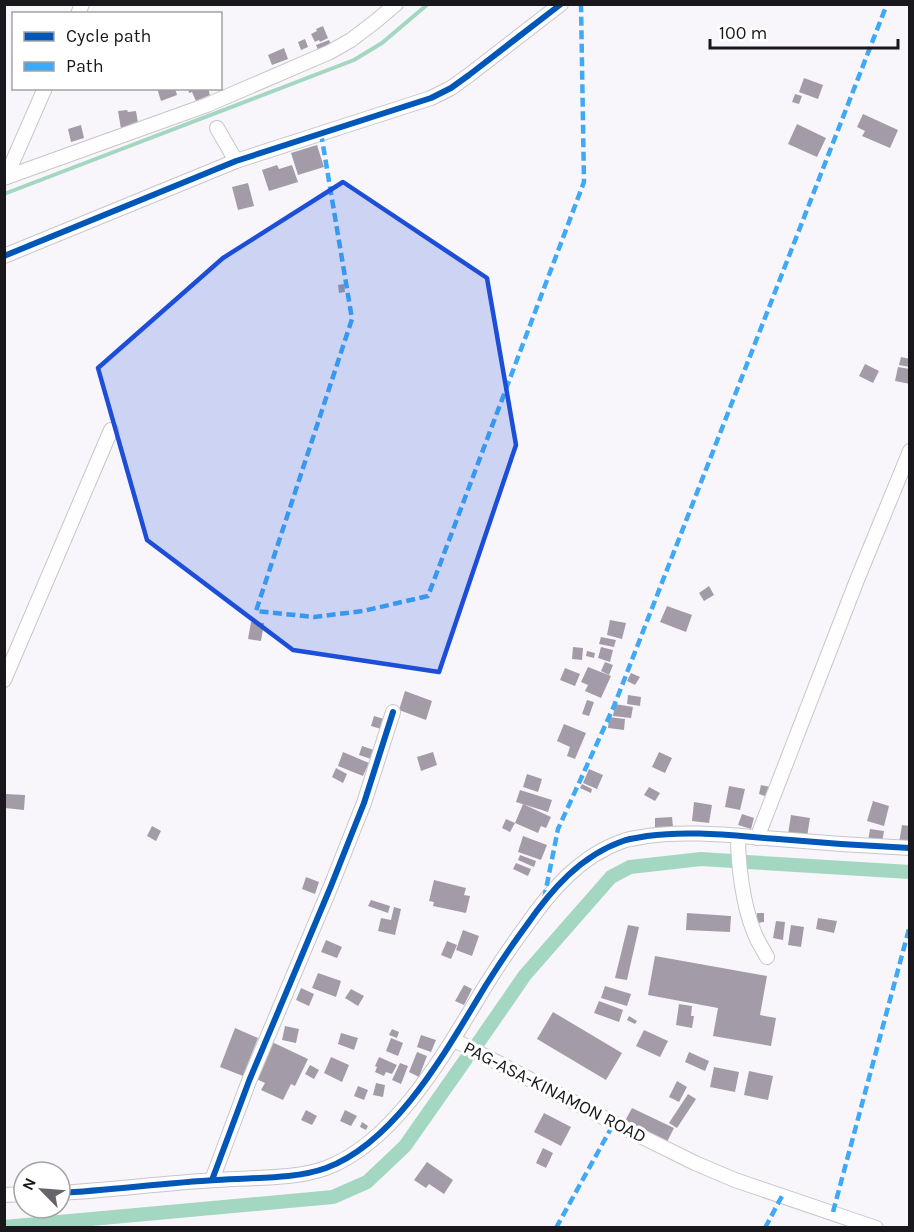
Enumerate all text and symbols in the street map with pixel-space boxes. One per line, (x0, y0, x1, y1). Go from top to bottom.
legend (12, 12, 222, 90)
scale bar (710, 12, 898, 50)
text: 100 m (719, 22, 767, 44)
text: Cycle path (66, 25, 151, 47)
text: Path (66, 55, 104, 77)
street label: PAG-ASA-KINAMON ROAD (460, 1036, 650, 1148)
north arrow (12, 1160, 72, 1220)
text: N (18, 1175, 40, 1193)

